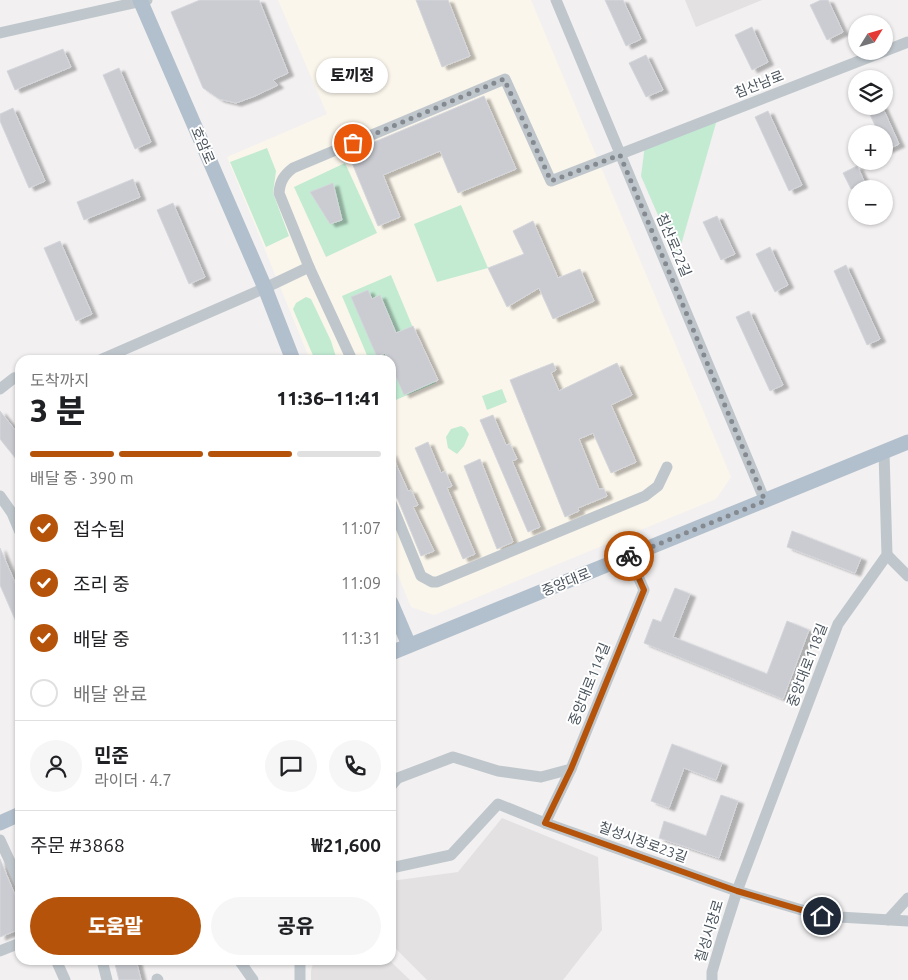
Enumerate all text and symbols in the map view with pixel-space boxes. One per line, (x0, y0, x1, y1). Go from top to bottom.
north arrow (848, 15, 892, 60)
map controls (848, 15, 893, 225)
callout: 토끼정 (317, 58, 389, 93)
text: 토끼정 (330, 66, 374, 84)
street label: 침산남로 (732, 67, 786, 101)
button: layers (848, 70, 893, 115)
pin (332, 122, 374, 164)
street label: 호암로 (188, 124, 218, 166)
button: + (848, 125, 893, 170)
icon: bag (339, 129, 367, 157)
button: − (848, 180, 893, 225)
street label: 침산로22길 (653, 211, 695, 279)
text: 도착까지 (30, 371, 89, 389)
text: 11:36–11:41 (276, 387, 381, 409)
text: 3 분 (30, 392, 85, 428)
text: 배달 중 · 390 m (30, 469, 134, 487)
icon: check (30, 514, 58, 542)
text: 접수됨 (73, 518, 125, 540)
text: 11:07 (341, 519, 381, 537)
courier (604, 531, 654, 581)
icon: bike (615, 542, 643, 570)
street label: 중앙대로 (539, 565, 593, 599)
icon: check (30, 569, 58, 597)
text: 조리 중 (73, 573, 130, 595)
text: 11:09 (341, 574, 381, 592)
street label: 중앙대로118길 (784, 621, 830, 709)
icon: check (30, 624, 58, 652)
text: 배달 중 (73, 628, 130, 650)
text: 11:31 (341, 629, 381, 647)
street label: 중앙대로114길 (565, 640, 613, 728)
text: 배달 완료 (73, 683, 147, 705)
button: person (30, 740, 82, 792)
button: chat (265, 740, 317, 792)
button: phone (329, 740, 381, 792)
text: 민준 (94, 744, 129, 766)
text: 라이더 · 4.7 (94, 771, 171, 789)
street label: 칠성시장로23길 (597, 819, 689, 865)
text: 주문 #3868 (30, 834, 125, 856)
text: ₩21,600 (312, 834, 381, 856)
pin (801, 895, 843, 937)
button: 도움말 (30, 897, 201, 955)
button: 공유 (211, 897, 381, 955)
street label: 칠성시장로 (692, 898, 726, 964)
icon: home (808, 902, 836, 930)

